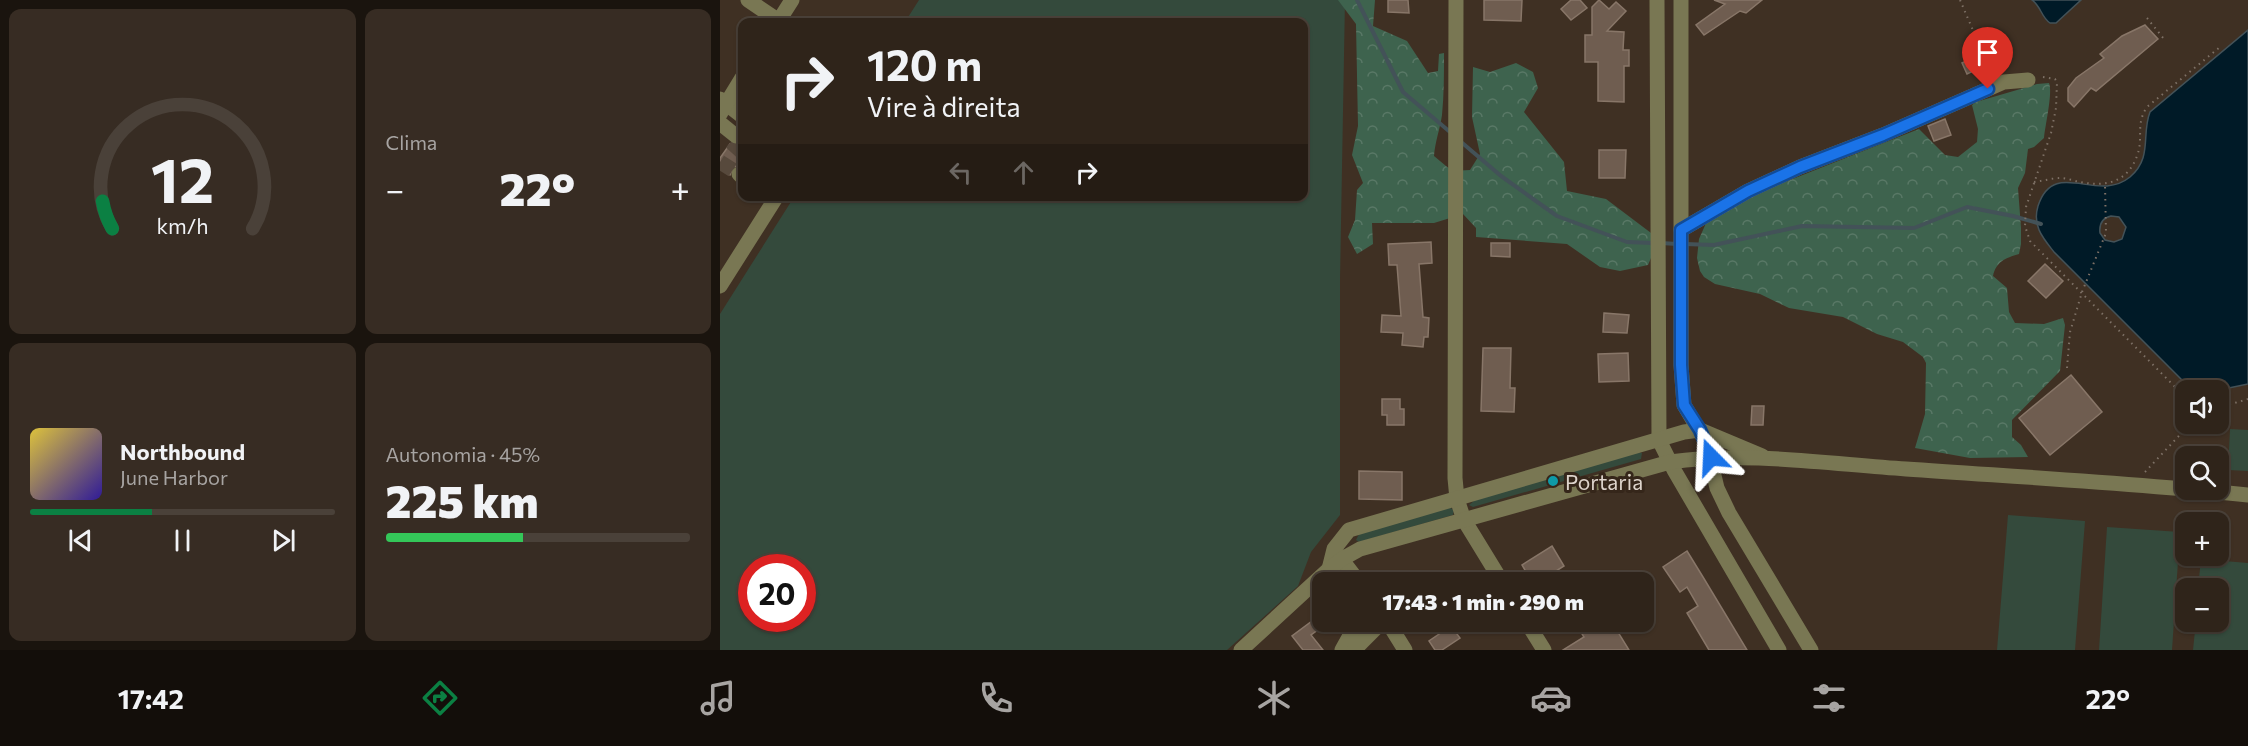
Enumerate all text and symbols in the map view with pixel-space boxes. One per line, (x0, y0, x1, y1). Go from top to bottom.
pin (1962, 27, 2013, 89)
icon: arrive (1971, 36, 2004, 69)
text: 120 m (867, 38, 982, 90)
icon: right (768, 42, 846, 120)
text: Vire à direita (867, 90, 1021, 123)
text: Clima (386, 130, 437, 154)
text: 12 (150, 140, 214, 216)
icon: left (944, 156, 977, 189)
icon: ahead (1007, 156, 1040, 189)
icon: right (1070, 156, 1103, 189)
text: 22° (500, 160, 575, 215)
text: − (386, 168, 404, 209)
text: + (671, 168, 690, 209)
text: km/h (156, 212, 208, 238)
map controls (2175, 380, 2229, 632)
button: sound (2175, 380, 2229, 434)
position arrow (1679, 425, 1743, 489)
text: Northbound (120, 438, 245, 465)
text: Autonomia · 45% (386, 442, 540, 466)
button: search (2175, 446, 2229, 500)
text: June Harbor (120, 465, 228, 489)
place label: Portaria (1565, 469, 1643, 494)
text: 225 km (386, 472, 538, 527)
marker: Portaria (1546, 474, 1560, 488)
button: + (2175, 512, 2229, 566)
icon: previous (64, 524, 97, 557)
icon: pause (166, 524, 199, 557)
icon: next (267, 524, 300, 557)
speed limit sign: 20 (738, 554, 816, 632)
button: − (2175, 578, 2229, 632)
text: 17:43 · 1 min · 290 m (1382, 588, 1584, 615)
icon: directions (419, 677, 461, 719)
icon: music (697, 677, 739, 719)
icon: phone (975, 677, 1017, 719)
icon: climate (1253, 677, 1295, 719)
icon: car (1530, 677, 1572, 719)
icon: filters (1808, 677, 1850, 719)
text: 17:42 (118, 682, 184, 715)
text: 22° (2086, 682, 2130, 715)

